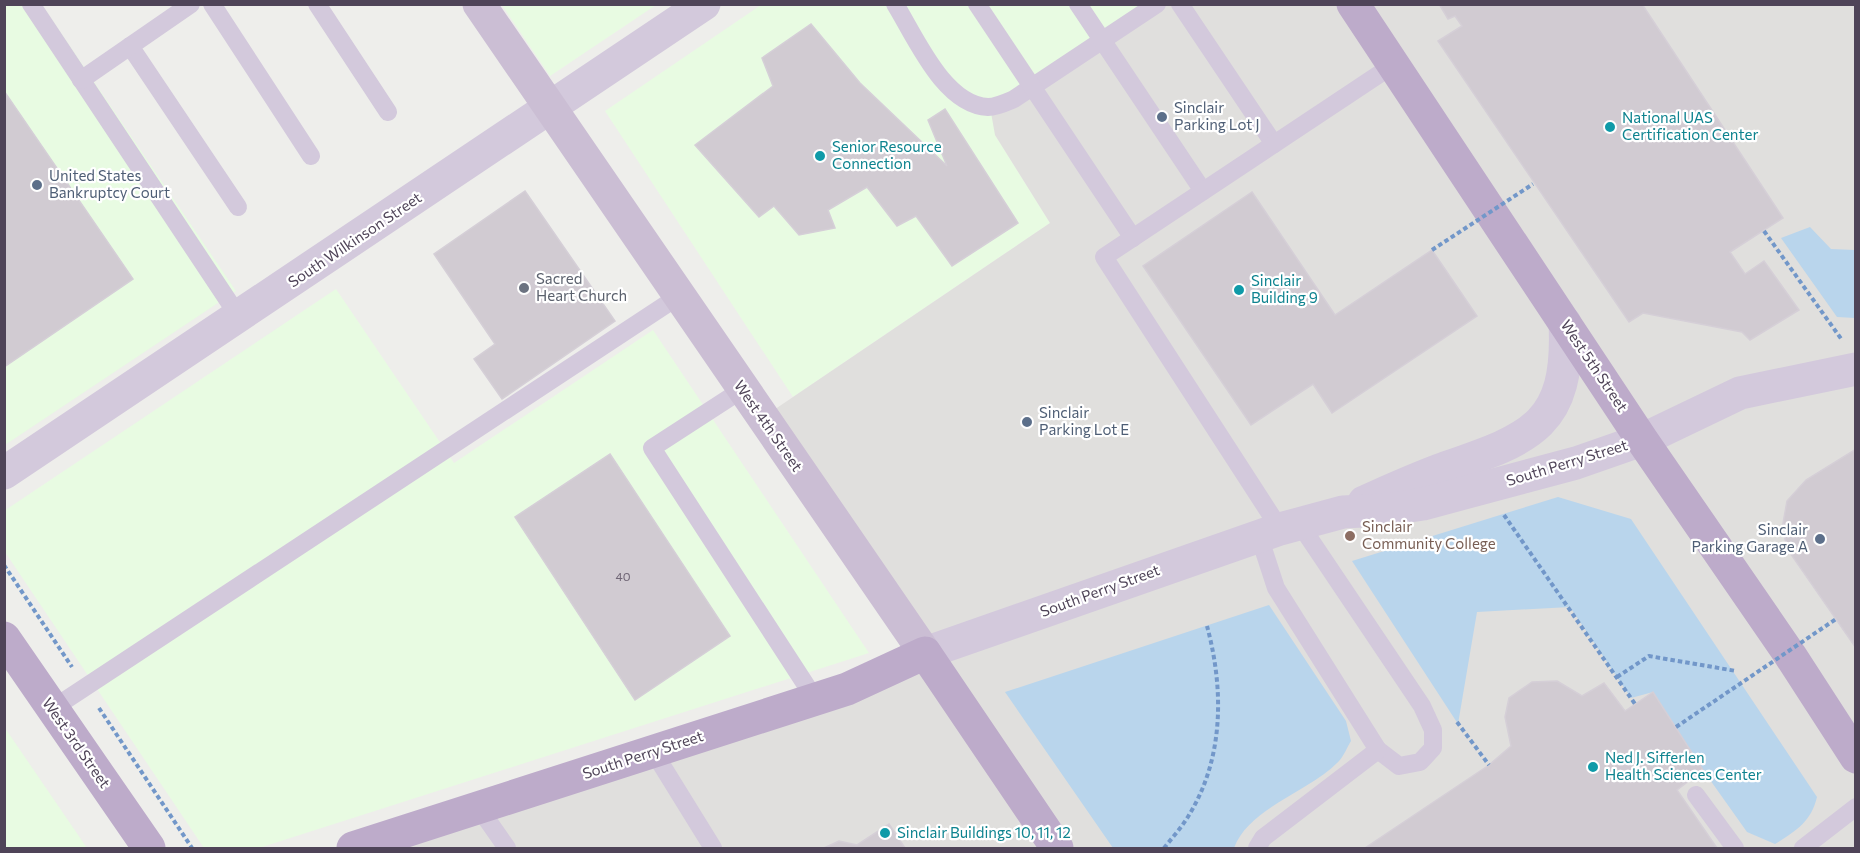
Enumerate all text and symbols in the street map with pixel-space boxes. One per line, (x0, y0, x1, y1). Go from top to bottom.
place label: Sinclair Parking Lot J (1174, 98, 1260, 133)
place label: National UAS Certification Center (1622, 108, 1758, 143)
marker: Sinclair Parking Lot J (1155, 110, 1169, 124)
marker: National UAS Certification Center (1603, 120, 1617, 134)
place label: Senior Resource Connection (832, 137, 942, 172)
marker: Senior Resource Connection (813, 149, 827, 163)
place label: United States Bankruptcy Court (49, 166, 170, 201)
marker: United States Bankruptcy Court (30, 178, 44, 192)
street label: South Wilkinson Street (284, 188, 425, 291)
place label: Sacred Heart Church (536, 269, 627, 304)
place label: Sinclair Building 9 (1251, 271, 1318, 306)
marker: Sacred Heart Church (517, 281, 531, 295)
marker: Sinclair Building 9 (1232, 283, 1246, 297)
street label: West 5th Street (1558, 316, 1632, 415)
street label: West 4th Street (731, 376, 807, 474)
place label: Sinclair Parking Lot E (1039, 403, 1129, 438)
marker: Sinclair Parking Lot E (1020, 415, 1034, 429)
street label: South Perry Street (1504, 435, 1630, 489)
place label: Sinclair Community College (1362, 517, 1496, 552)
place label: Sinclair Parking Garage A (1692, 520, 1808, 555)
marker: Sinclair Community College (1343, 529, 1357, 543)
marker: Sinclair Parking Garage A (1813, 532, 1827, 546)
street label: South Perry Street (1037, 560, 1162, 620)
house number: 40 (615, 569, 631, 583)
street label: West 3rd Street (39, 694, 115, 791)
street label: South Perry Street (580, 726, 705, 782)
place label: Ned J. Sifferlen Health Sciences Center (1605, 748, 1762, 783)
marker: Ned J. Sifferlen Health Sciences Center (1586, 760, 1600, 774)
place label: Sinclair Buildings 10, 11, 12 (897, 823, 1071, 841)
marker: Sinclair Buildings 10, 11, 12 (878, 826, 892, 840)

